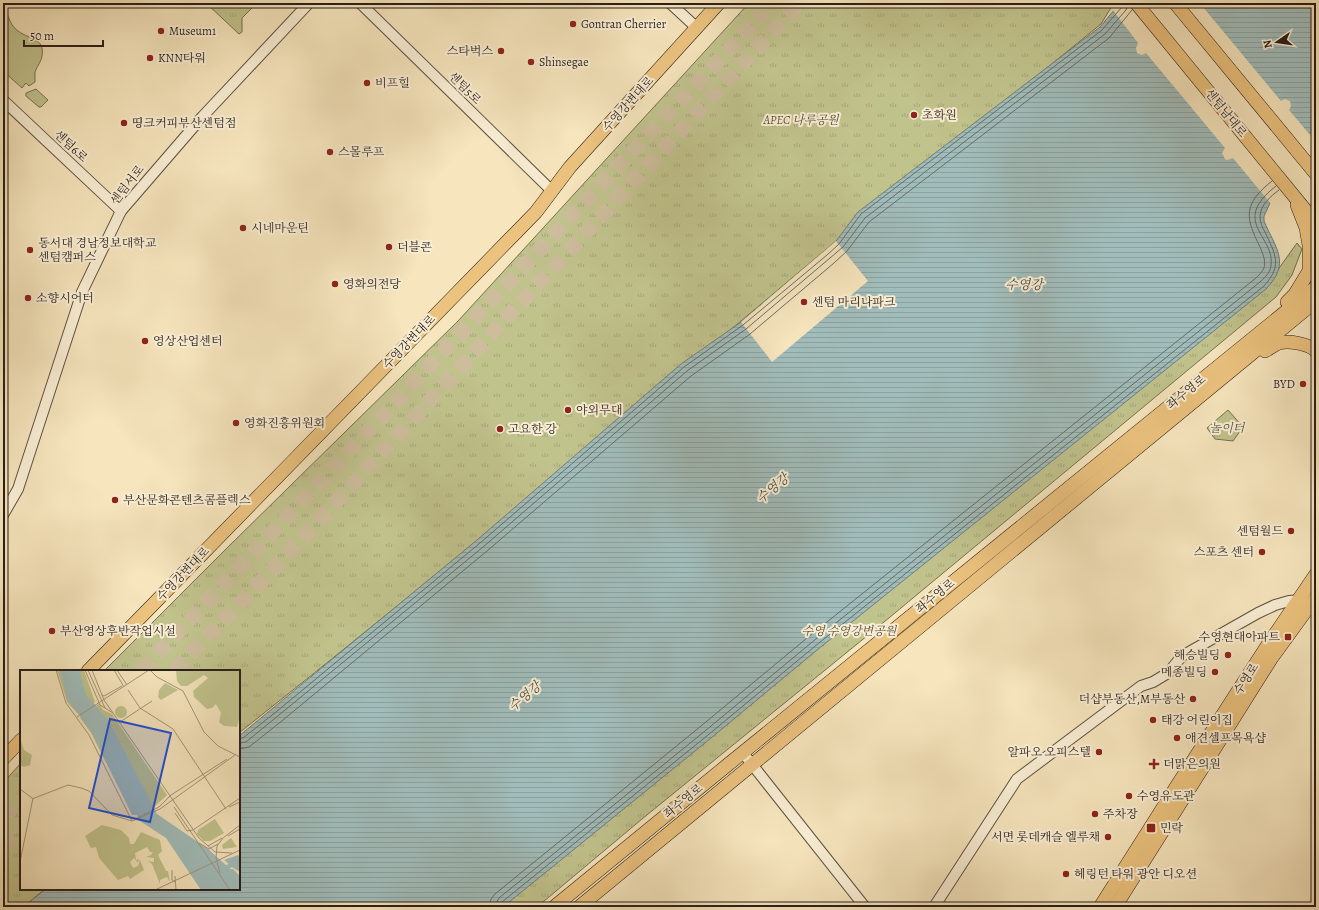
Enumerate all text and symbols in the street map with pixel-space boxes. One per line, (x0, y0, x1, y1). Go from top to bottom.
place label: Gontran Cherrier (581, 16, 667, 32)
marker: Gontran Cherrier (568, 19, 578, 29)
scale bar (24, 22, 103, 48)
north arrow (1257, 22, 1297, 62)
place label: Museum1 (169, 23, 216, 39)
marker: Museum1 (156, 26, 166, 36)
text: 50 m (30, 28, 54, 44)
text: N (1260, 39, 1276, 50)
place label: 스타벅스 (447, 43, 493, 59)
marker: 스타벅스 (496, 46, 506, 56)
place label: KNN타워 (158, 50, 206, 66)
marker: KNN타워 (145, 53, 155, 63)
place label: Shinsegae (539, 54, 589, 70)
marker: Shinsegae (526, 57, 536, 67)
street label: 센텀5로 (445, 68, 485, 108)
street label: 수영강변대로 (599, 73, 657, 135)
place label: 비프힐 (375, 75, 410, 91)
marker: 비프힐 (362, 78, 372, 88)
street label: 센텀남대로 (1202, 85, 1251, 141)
place label: 초화원 (922, 107, 957, 123)
marker: 초화원 (909, 110, 919, 120)
park label: APEC 나루공원 (762, 112, 840, 128)
place label: 띵크커피부산센텀점 (132, 115, 236, 131)
marker: 띵크커피부산센텀점 (119, 118, 129, 128)
street label: 센텀6로 (51, 126, 91, 166)
place label: 스몰루프 (338, 144, 385, 160)
marker: 스몰루프 (325, 147, 335, 157)
street label: 센텀서로 (106, 161, 148, 208)
place label: 시네마운틴 (251, 220, 309, 236)
marker: 시네마운틴 (238, 223, 248, 233)
place label: 동서대 경남정보대학교 센텀캠퍼스 (38, 235, 157, 265)
place label: 더블콘 (397, 239, 432, 255)
marker: 더블콘 (384, 242, 394, 252)
marker: 동서대 경남정보대학교 센텀캠퍼스 (25, 245, 35, 255)
place label: 영화의전당 (343, 276, 401, 292)
water label: 수영강 (1005, 276, 1045, 293)
marker: 영화의전당 (330, 279, 340, 289)
place label: 소향시어터 (36, 290, 94, 306)
marker: 소향시어터 (23, 293, 33, 303)
place label: 센텀 마리나파크 (812, 294, 896, 310)
marker: 센텀 마리나파크 (799, 297, 809, 307)
street label: 수영강변대로 (379, 311, 439, 373)
place label: 영상산업센터 (153, 333, 223, 349)
marker: 영상산업센터 (140, 336, 150, 346)
street label: 좌수영로 (1163, 371, 1209, 413)
place label: BYD (1273, 376, 1295, 392)
marker: BYD (1298, 379, 1308, 389)
place label: 야외무대 (576, 402, 622, 418)
marker: 야외무대 (563, 405, 573, 415)
place label: 영화진흥위원회 (244, 415, 325, 431)
marker: 영화진흥위원회 (231, 418, 241, 428)
park label: 놀이터 (1210, 420, 1246, 436)
place label: 고요한 강 (508, 421, 557, 437)
marker: 고요한 강 (495, 424, 505, 434)
water label: 수영강 (752, 468, 794, 507)
place label: 부산문화콘텐츠콤플렉스 (123, 492, 251, 508)
marker: 부산문화콘텐츠콤플렉스 (110, 495, 120, 505)
place label: 센텀월드 (1237, 523, 1283, 539)
marker: 센텀월드 (1286, 526, 1296, 536)
street label: 수영강변대로 (153, 543, 213, 605)
place label: 스포츠 센터 (1194, 544, 1254, 560)
marker: 스포츠 센터 (1257, 547, 1267, 557)
street label: 좌수영로 (912, 575, 958, 617)
place label: 부산영상후반작업시설 (60, 623, 176, 639)
park label: 수영 수영강변공원 (802, 623, 898, 639)
marker: 부산영상후반작업시설 (47, 626, 57, 636)
place label: 수영현대아파트 (1199, 629, 1280, 645)
marker: 수영현대아파트 (1283, 632, 1293, 642)
place label: 해승빌딩 (1174, 647, 1220, 663)
marker: 해승빌딩 (1223, 650, 1233, 660)
street label: 수영로 (1230, 660, 1262, 698)
place label: 메종빌딩 (1161, 664, 1207, 680)
marker: 메종빌딩 (1210, 667, 1220, 677)
inset map (20, 670, 240, 890)
water label: 수영강 (504, 676, 546, 715)
place label: 더샵부동산,M부동산 (1079, 691, 1185, 707)
marker: 더샵부동산,M부동산 (1188, 694, 1198, 704)
place label: 태강 어린이집 (1161, 712, 1233, 728)
marker: 태강 어린이집 (1148, 715, 1158, 725)
place label: 애견셀프목욕샵 (1185, 730, 1267, 746)
marker: 애견셀프목욕샵 (1172, 733, 1182, 743)
place label: 알파오 오피스텔 (1007, 744, 1091, 760)
marker: 알파오 오피스텔 (1094, 747, 1104, 757)
place label: 더맑은의원 (1163, 756, 1221, 772)
marker: 더맑은의원 (1148, 758, 1160, 770)
street label: 좌수영로 (660, 780, 706, 822)
place label: 수영유도관 (1137, 788, 1195, 804)
marker: 수영유도관 (1124, 791, 1134, 801)
place label: 주차장 (1103, 806, 1138, 822)
marker: 주차장 (1090, 809, 1100, 819)
place label: 민락 (1160, 820, 1184, 836)
marker: 민락 (1145, 822, 1157, 834)
place label: 서면 롯데캐슬 엘루채 (991, 829, 1100, 845)
marker: 서면 롯데캐슬 엘루채 (1103, 832, 1113, 842)
place label: 헤링턴 타워 광안 디오션 (1074, 866, 1197, 882)
marker: 헤링턴 타워 광안 디오션 (1061, 869, 1071, 879)

